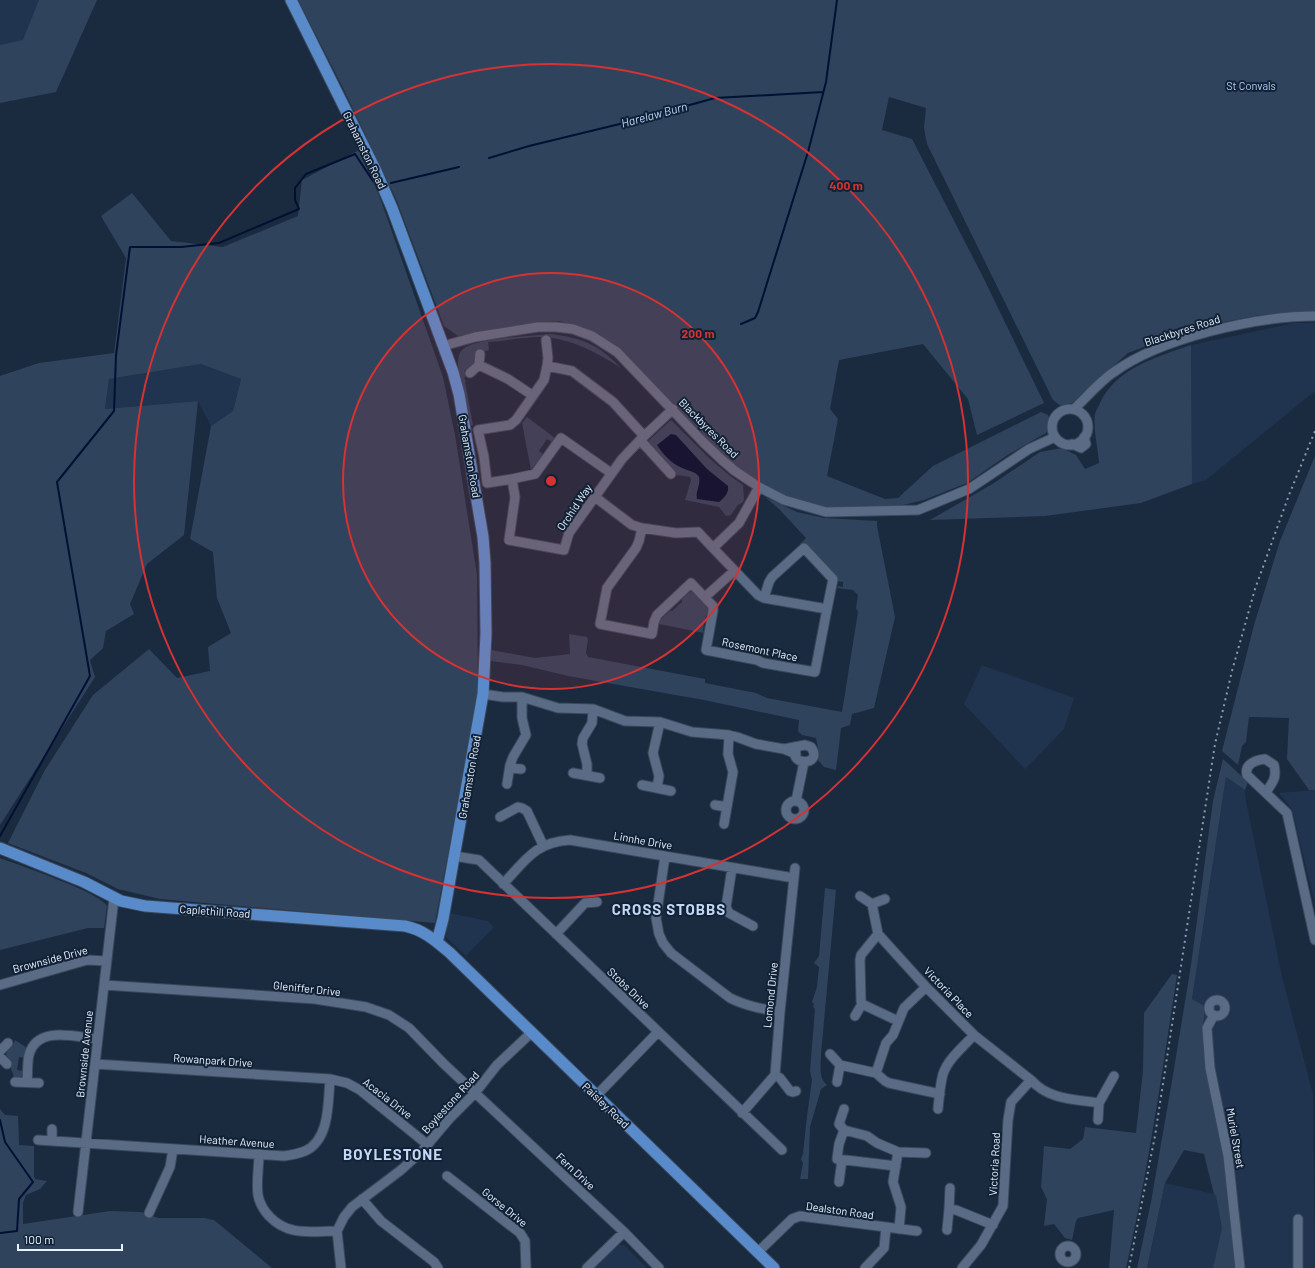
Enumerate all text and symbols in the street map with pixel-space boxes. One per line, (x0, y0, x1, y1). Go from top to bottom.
park label: St Convals (1226, 79, 1276, 92)
water label: Harelaw Burn (619, 98, 689, 130)
street label: Grahamston Road (341, 109, 389, 191)
text: 400 m (829, 178, 863, 192)
street label: Blackbyres Road (1143, 312, 1221, 348)
text: 200 m (682, 326, 714, 340)
street label: Blackbyres Road (677, 396, 741, 460)
street label: Grahamston Road (456, 413, 484, 499)
centre of rings (544, 474, 558, 488)
street label: Orchid Way (554, 481, 594, 533)
street label: Rosemont Place (721, 635, 799, 663)
street label: Grahamston Road (455, 734, 483, 820)
street label: Linnhe Drive (613, 828, 673, 852)
district label: CROSS STOBBS (612, 900, 726, 918)
street label: Caplethill Road (179, 902, 251, 920)
street label: Brownside Drive (11, 943, 89, 975)
street label: Lomond Drive (760, 961, 780, 1028)
street label: Stobs Drive (605, 964, 653, 1012)
street label: Victoria Place (922, 964, 977, 1020)
street label: Gleniffer Drive (273, 978, 342, 998)
street label: Brownside Avenue (73, 1010, 95, 1098)
street label: Rowanpark Drive (173, 1051, 253, 1069)
street label: Boylestone Road (419, 1068, 481, 1136)
street label: Acacia Drive (361, 1075, 415, 1121)
street label: Paisley Road (580, 1079, 632, 1131)
street label: Muriel Street (1224, 1107, 1248, 1169)
street label: Heather Avenue (199, 1132, 275, 1150)
street label: Victoria Road (986, 1132, 1002, 1196)
district label: BOYLESTONE (343, 1145, 443, 1163)
street label: Fern Drive (554, 1150, 598, 1192)
street label: Gorse Drive (480, 1185, 530, 1229)
street label: Dealston Road (805, 1199, 875, 1221)
scale bar (18, 1226, 122, 1252)
text: 100 m (24, 1232, 54, 1246)

